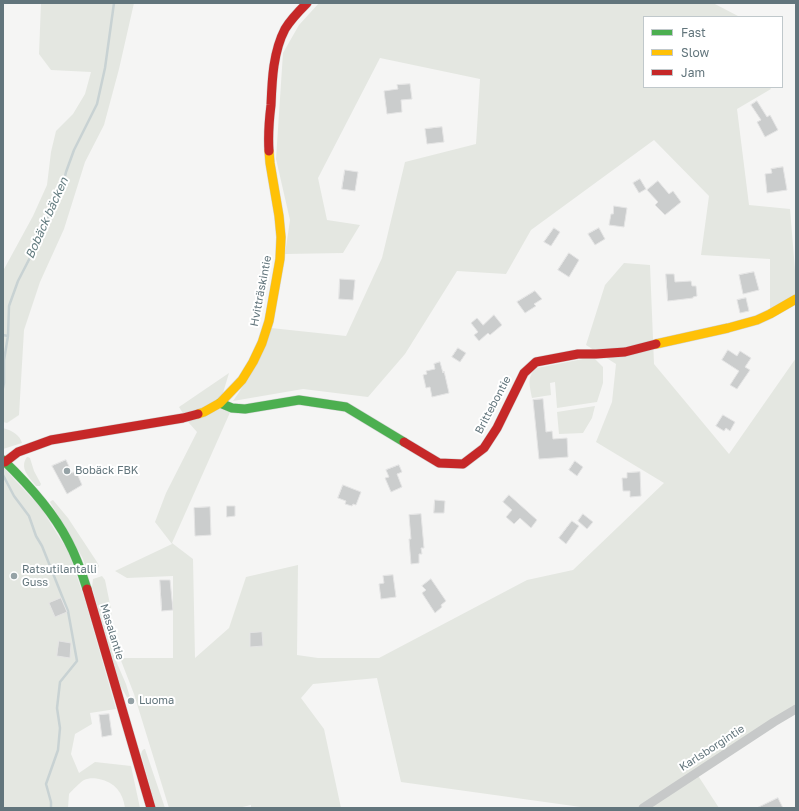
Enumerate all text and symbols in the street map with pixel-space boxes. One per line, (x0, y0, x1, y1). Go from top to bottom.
legend (643, 16, 783, 88)
text: Fast (681, 25, 706, 40)
text: Slow (681, 45, 709, 60)
text: Jam (681, 65, 705, 80)
water label: Bobäck bäcken (23, 175, 71, 261)
street label: Hvitträskintie (248, 254, 274, 328)
street label: Brittebontie (472, 374, 514, 436)
place label: Bobäck FBK (75, 464, 138, 478)
marker: Bobäck FBK (62, 466, 72, 476)
place label: Ratsutilantalli Guss (22, 563, 97, 589)
marker: Ratsutilantalli Guss (9, 571, 19, 581)
street label: Masalantie (97, 602, 127, 662)
place label: Luoma (139, 694, 174, 708)
marker: Luoma (126, 696, 136, 706)
street label: Karlsborgintie (677, 722, 747, 774)

